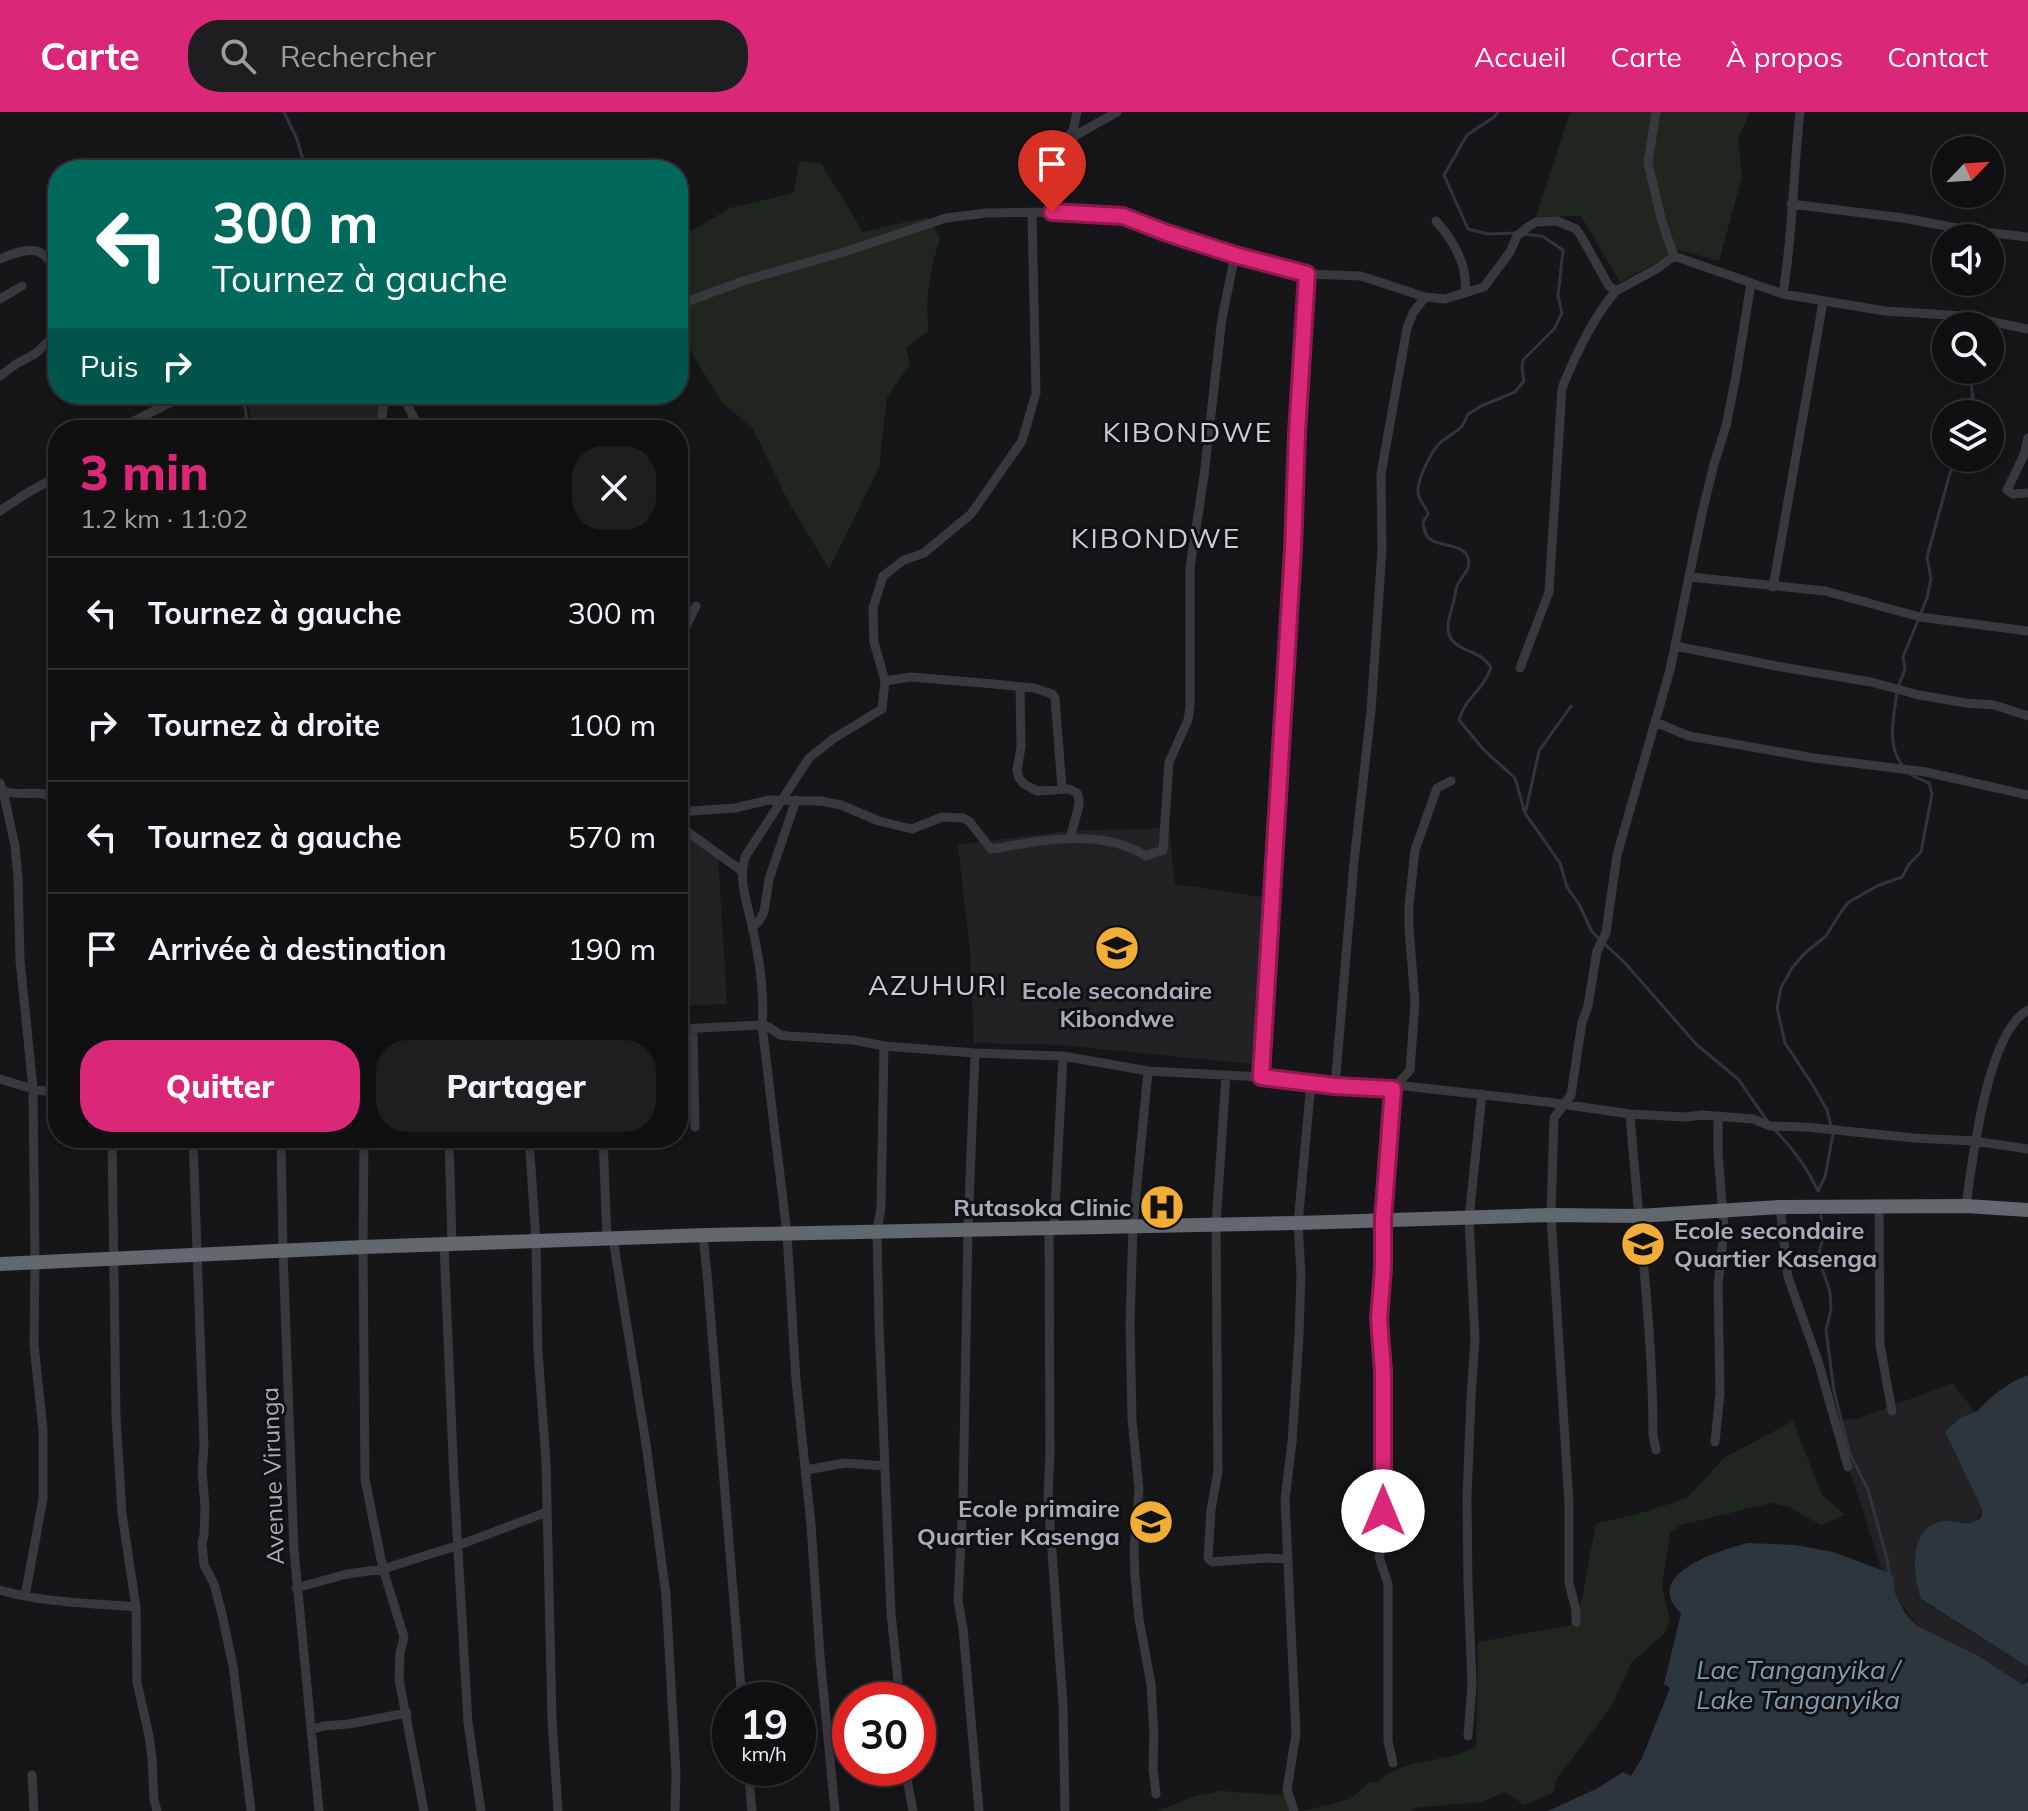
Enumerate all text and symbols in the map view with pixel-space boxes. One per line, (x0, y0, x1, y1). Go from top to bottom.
search box (188, 20, 748, 92)
text: Carte (40, 32, 140, 80)
icon: search (216, 34, 260, 78)
text: Rechercher (280, 37, 436, 75)
text: Accueil (1474, 39, 1567, 74)
text: Carte (1611, 39, 1682, 74)
text: À propos (1726, 39, 1843, 74)
text: Contact (1887, 39, 1988, 74)
pin (1018, 130, 1086, 212)
north arrow (1932, 136, 2004, 208)
map controls (1932, 136, 2004, 472)
icon: arrive (1030, 142, 1074, 186)
text: 300 m (212, 187, 379, 257)
icon: left (80, 192, 184, 296)
button: sound (1932, 224, 2004, 296)
text: Tournez à gauche (212, 256, 508, 301)
button: search (1932, 312, 2004, 384)
icon: right (155, 344, 199, 388)
text: Puis (80, 347, 139, 385)
button: layers (1932, 400, 2004, 472)
district label: KIBONDWE (1103, 414, 1273, 449)
text: 3 min (80, 442, 209, 502)
button: close (572, 446, 656, 530)
text: 1.2 km · 11:02 (80, 502, 248, 535)
district label: KIBONDWE (1071, 520, 1241, 555)
icon: left (80, 591, 124, 635)
text: Tournez à gauche (148, 594, 402, 632)
text: 300 m (568, 594, 656, 632)
icon: right (80, 703, 124, 747)
text: Tournez à droite (148, 706, 380, 744)
text: 100 m (568, 706, 656, 744)
icon: left (80, 815, 124, 859)
text: Tournez à gauche (148, 818, 402, 856)
text: 570 m (568, 818, 656, 856)
school or university icon: Ecole secondaire Kibondwe (1093, 924, 1141, 972)
icon: arrive (80, 927, 124, 971)
text: Arrivée à destination (148, 930, 447, 968)
text: 190 m (568, 930, 656, 968)
district label: AZUHURI (868, 967, 1008, 1002)
place label: Ecole secondaire Kibondwe (1022, 975, 1212, 1033)
button: Quitter (80, 1040, 360, 1132)
button: Partager (376, 1040, 656, 1132)
hospital icon: Rutasoka Clinic (1138, 1183, 1186, 1231)
place label: Rutasoka Clinic (953, 1192, 1131, 1222)
place label: Ecole secondaire Quartier Kasenga (1674, 1215, 1877, 1273)
school or university icon: Ecole secondaire Quartier Kasenga (1619, 1220, 1667, 1268)
street label: Avenue Virunga (254, 1387, 290, 1565)
position arrow (1341, 1469, 1425, 1553)
place label: Ecole primaire Quartier Kasenga (917, 1493, 1120, 1551)
school or university icon: Ecole primaire Quartier Kasenga (1127, 1498, 1175, 1546)
water label: Lac Tanganyika / Lake Tanganyika (1696, 1653, 1903, 1716)
speed limit sign: 30 (832, 1682, 936, 1786)
text: 19 (740, 1699, 788, 1749)
text: km/h (741, 1741, 787, 1766)

